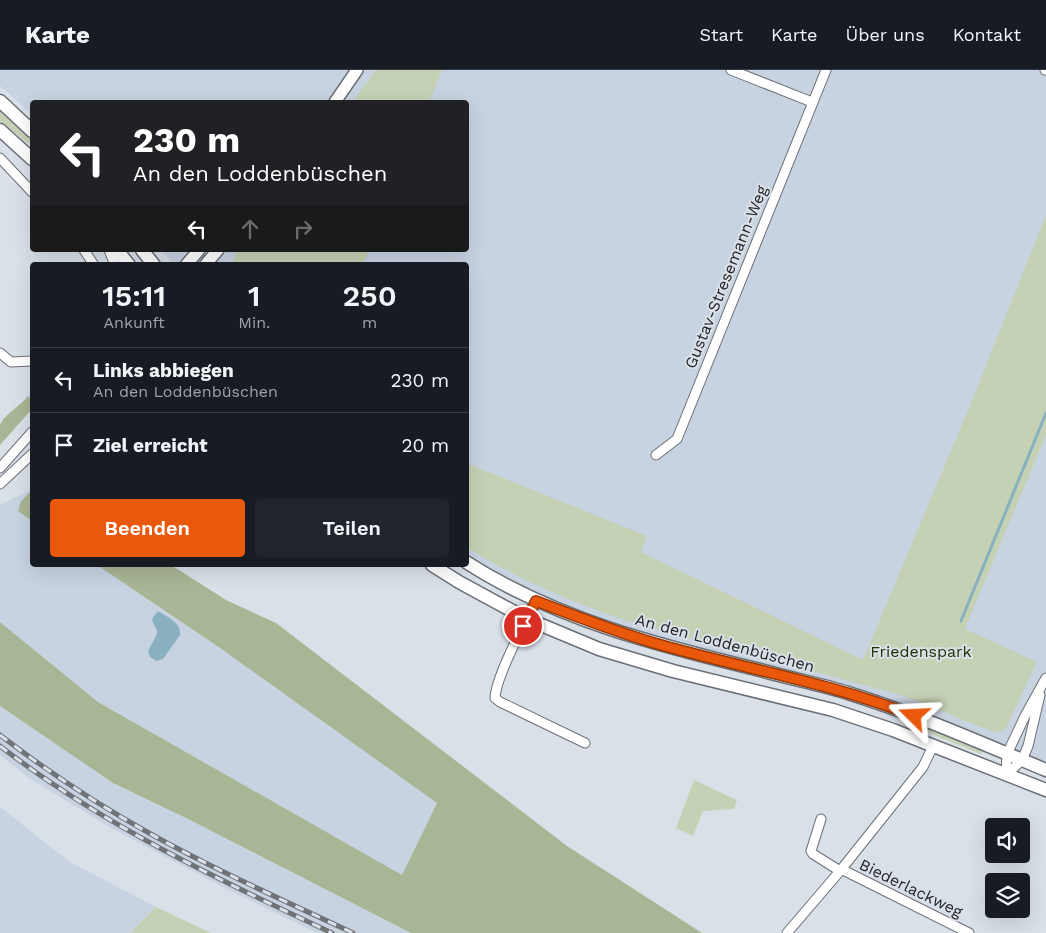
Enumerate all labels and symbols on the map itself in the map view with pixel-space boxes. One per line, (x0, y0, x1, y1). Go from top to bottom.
street label: Gustav-Stresemann-Weg (681, 182, 772, 371)
pin (502, 605, 544, 647)
street label: An den Loddenbüschen (633, 610, 817, 676)
park label: Friedenspark (870, 642, 972, 661)
position arrow (887, 689, 939, 741)
street label: Biederlackweg (856, 855, 966, 921)

